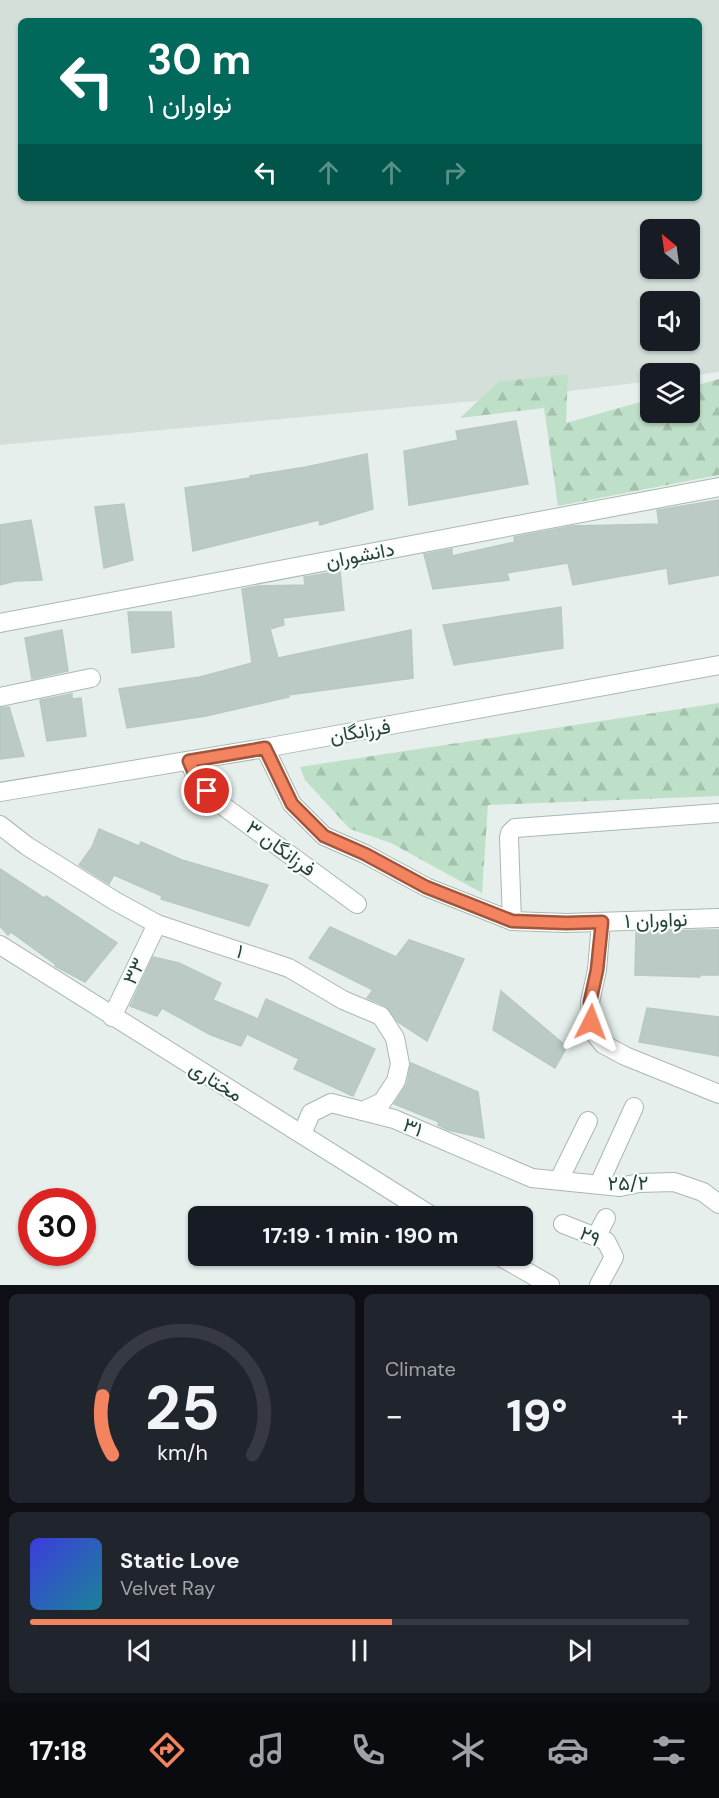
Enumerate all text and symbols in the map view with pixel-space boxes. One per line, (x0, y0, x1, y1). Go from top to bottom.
text: 30 m (147, 32, 251, 87)
icon: left (48, 42, 126, 120)
text: نواوران ۱ (147, 86, 232, 121)
icon: left (249, 156, 282, 189)
icon: ahead (312, 156, 345, 189)
icon: ahead (375, 156, 408, 189)
icon: right (438, 156, 471, 189)
north arrow (640, 219, 700, 279)
map controls (640, 219, 700, 423)
button: sound (640, 291, 700, 351)
button: layers (640, 363, 700, 423)
street label: دانشوران (323, 536, 397, 574)
street label: فرزانگان (328, 713, 392, 749)
pin (181, 765, 232, 816)
icon: arrive (190, 774, 223, 807)
street label: فرزانگان ۳ (241, 814, 321, 882)
street label: نواوران ۱ (624, 906, 688, 934)
street label: ۱ (233, 938, 247, 964)
street label: ۳۳ (117, 953, 151, 989)
position arrow (559, 990, 623, 1054)
street label: مختاری (184, 1055, 248, 1107)
street label: ۳۱ (399, 1111, 427, 1143)
street label: ۲۵/۲ (607, 1170, 649, 1196)
speed limit sign: 30 (18, 1188, 96, 1266)
street label: ۲۹ (575, 1220, 605, 1252)
text: 17:19 · 1 min · 190 m (263, 1221, 458, 1250)
text: Climate (385, 1356, 456, 1382)
text: 25 (145, 1367, 219, 1448)
text: 19° (506, 1386, 568, 1445)
text: − (385, 1394, 403, 1437)
text: + (671, 1394, 689, 1437)
text: km/h (157, 1440, 207, 1468)
text: Static Love (120, 1546, 240, 1575)
text: Velvet Ray (120, 1575, 215, 1601)
icon: previous (123, 1634, 156, 1667)
icon: pause (343, 1634, 376, 1667)
icon: next (563, 1634, 596, 1667)
icon: directions (146, 1729, 188, 1771)
icon: music (246, 1729, 288, 1771)
icon: phone (347, 1729, 389, 1771)
icon: climate (447, 1729, 489, 1771)
icon: car (547, 1729, 589, 1771)
icon: filters (648, 1729, 690, 1771)
text: 17:18 (29, 1733, 87, 1768)

